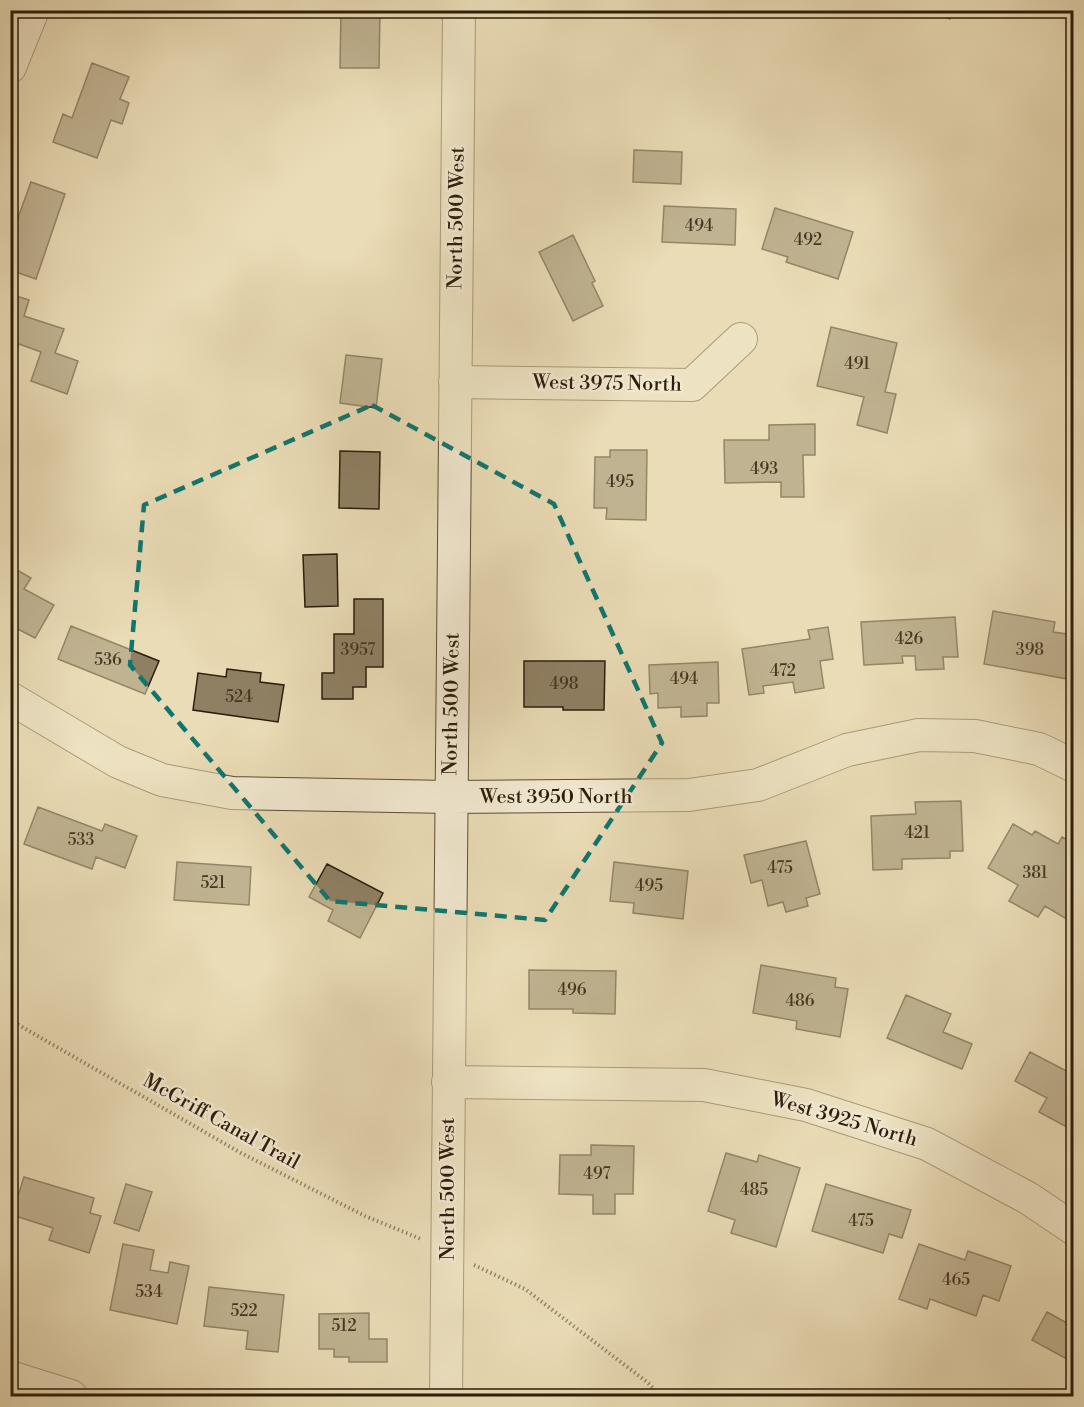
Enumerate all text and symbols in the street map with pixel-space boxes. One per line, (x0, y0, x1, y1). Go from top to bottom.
street label: North 500 West (443, 146, 471, 290)
house number: 494 (685, 216, 714, 236)
house number: 492 (794, 230, 822, 250)
house number: 491 (844, 354, 870, 374)
street label: West 3975 North (531, 370, 682, 398)
house number: 493 (750, 459, 778, 479)
house number: 495 (606, 472, 634, 492)
house number: 426 (895, 629, 923, 649)
street label: North 500 West (438, 632, 466, 776)
house number: 3957 (341, 640, 375, 660)
house number: 398 (1016, 640, 1044, 660)
house number: 536 (94, 650, 122, 670)
house number: 472 (770, 661, 796, 681)
house number: 494 (670, 669, 699, 689)
house number: 498 (549, 674, 579, 694)
house number: 524 (225, 687, 253, 707)
street label: West 3950 North (479, 785, 633, 810)
house number: 421 (904, 823, 930, 843)
house number: 533 (68, 830, 94, 850)
house number: 475 (767, 858, 793, 878)
house number: 381 (1022, 863, 1048, 883)
house number: 521 (200, 873, 226, 893)
house number: 495 (635, 876, 663, 896)
house number: 496 (558, 980, 587, 1000)
house number: 486 (785, 991, 815, 1011)
street label: McGriff Canal Trail (138, 1069, 304, 1176)
street label: West 3925 North (767, 1087, 920, 1153)
street label: North 500 West (436, 1117, 461, 1261)
house number: 497 (583, 1164, 611, 1184)
house number: 485 (740, 1180, 768, 1200)
house number: 475 (848, 1211, 874, 1231)
house number: 465 (942, 1270, 970, 1290)
house number: 534 (135, 1282, 163, 1302)
house number: 522 (230, 1301, 258, 1321)
house number: 512 (331, 1316, 357, 1336)

